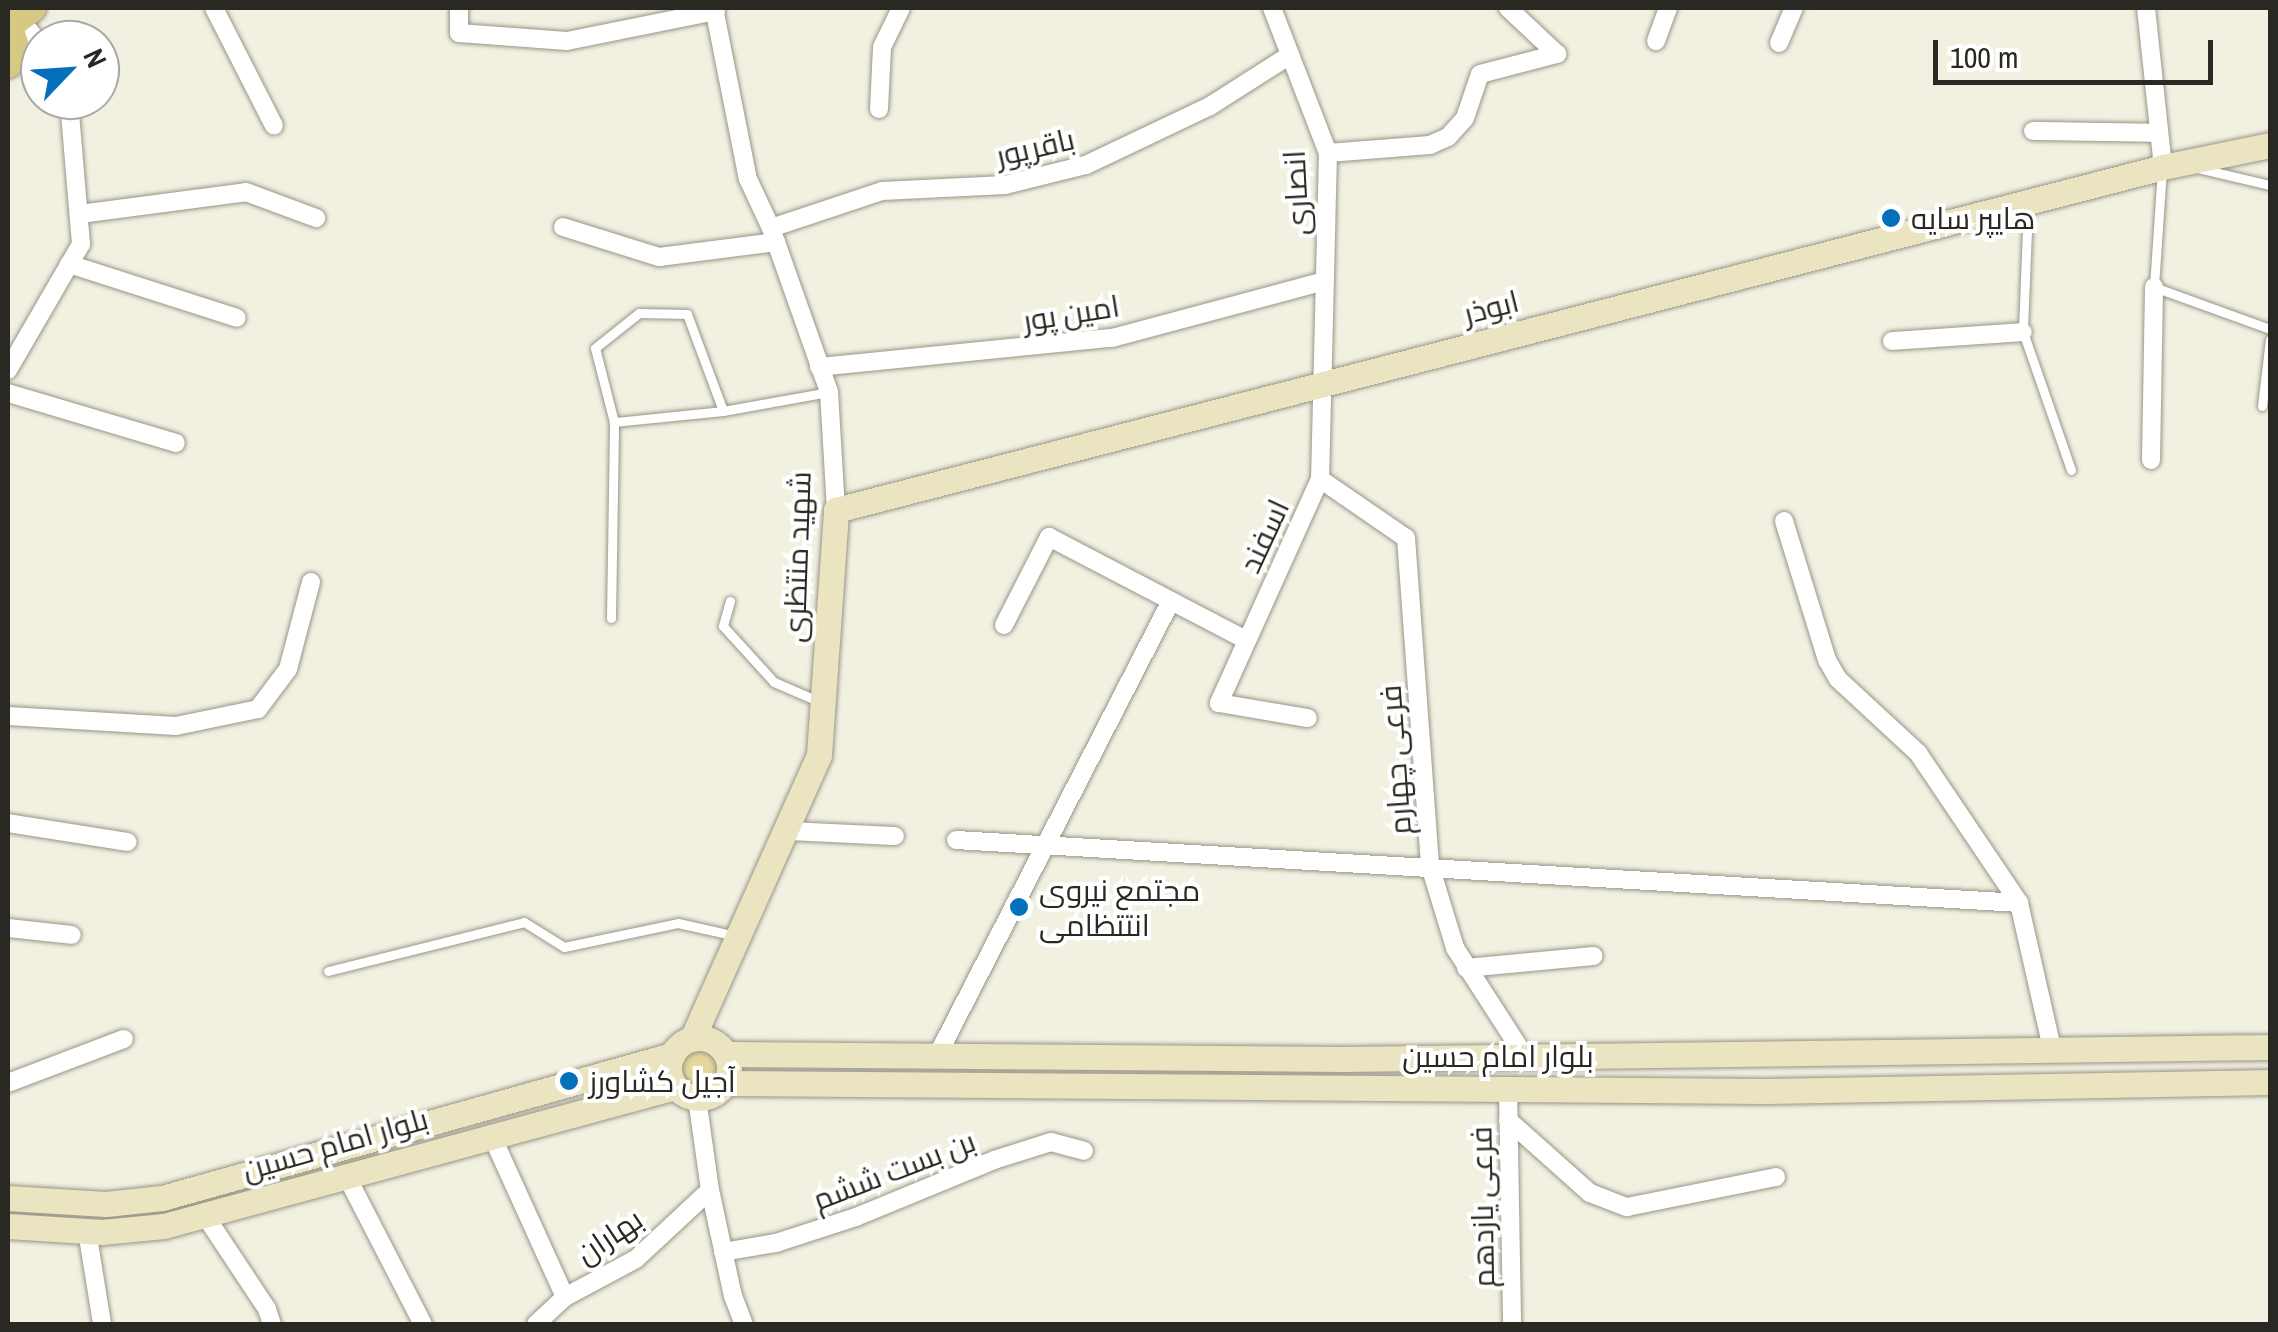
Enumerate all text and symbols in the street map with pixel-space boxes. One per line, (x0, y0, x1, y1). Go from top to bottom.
north arrow (20, 20, 120, 120)
scale bar (1938, 20, 2218, 82)
text: 100 m (1950, 37, 2018, 77)
text: N (75, 43, 116, 74)
street label: باقرپور (992, 120, 1078, 174)
street label: انصاری (1276, 149, 1316, 237)
place label: هایپر‌ سایه (1911, 200, 2035, 236)
marker: هایپر‌ سایه (1880, 207, 1902, 229)
street label: ابوذر (1460, 283, 1522, 331)
street label: امین پور (1020, 288, 1122, 338)
street label: شهید منتظری (776, 471, 818, 643)
street label: اسفند (1231, 494, 1297, 578)
street label: فرعی چهارم (1372, 684, 1418, 836)
place label: مجتمع نیروی انتتظامی (1039, 872, 1200, 942)
marker: مجتمع نیروی انتتظامی (1008, 896, 1030, 918)
street label: بلوار امام حسین (1402, 1038, 1594, 1074)
place label: آجیل کشاورز (589, 1063, 736, 1099)
marker: آجیل کشاورز (558, 1070, 580, 1092)
street label: بلوار امام حسین (238, 1100, 432, 1188)
street label: بن بست ششم (808, 1122, 980, 1218)
street label: فرعی یازدهم (1463, 1126, 1501, 1288)
street label: بهاران (569, 1201, 649, 1271)

